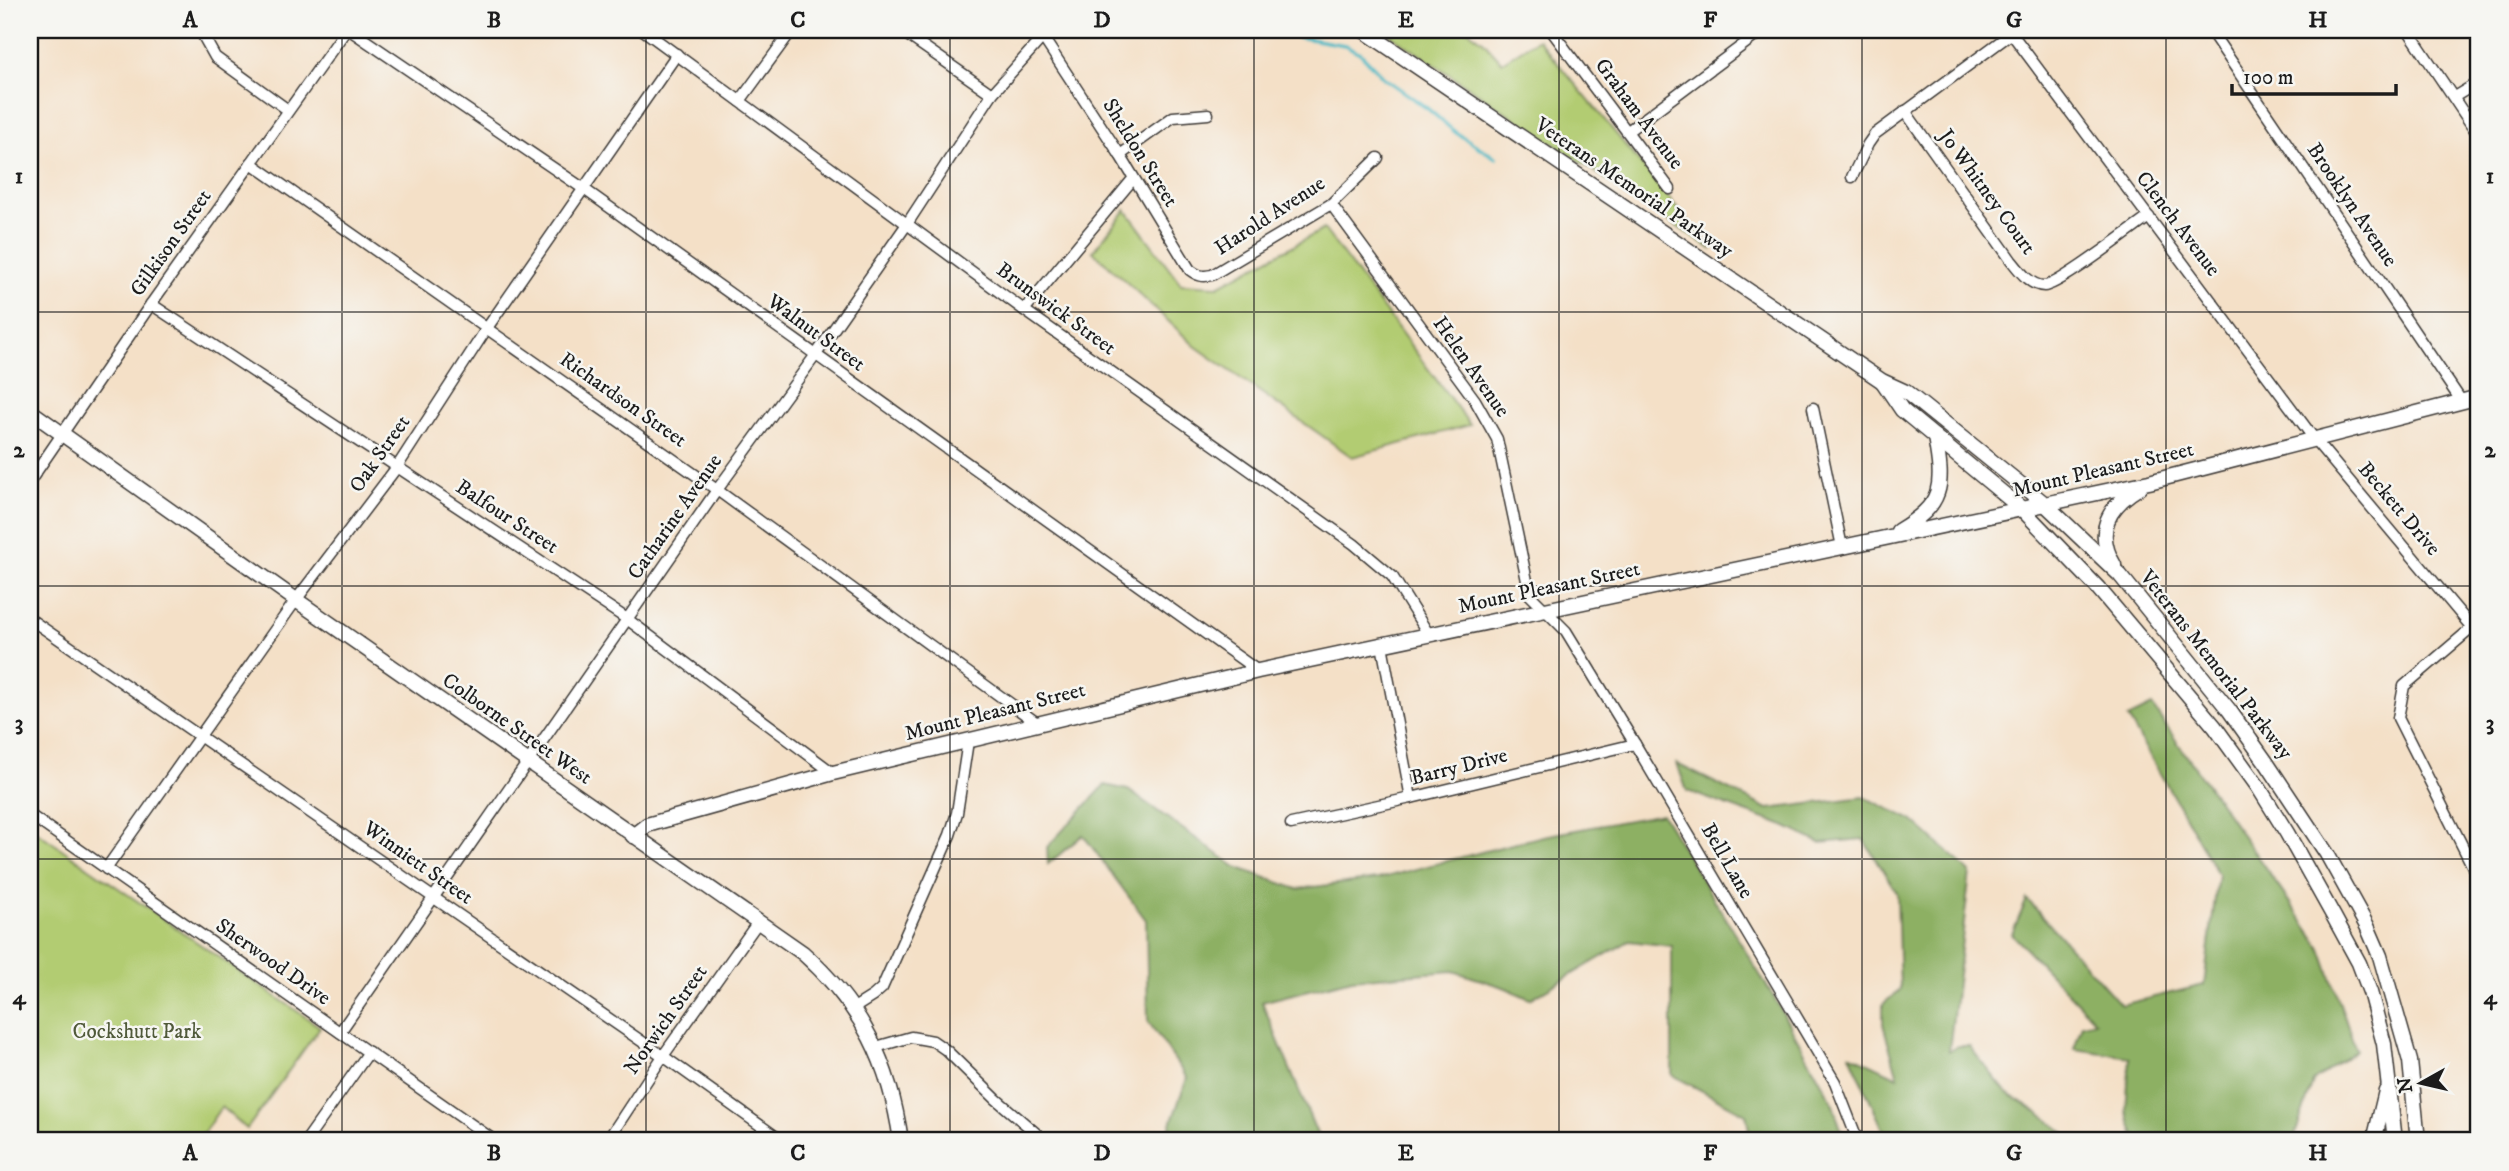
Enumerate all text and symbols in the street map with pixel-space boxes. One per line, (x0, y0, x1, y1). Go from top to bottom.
text: A (182, 6, 199, 35)
text: B (487, 6, 501, 35)
text: C (790, 6, 806, 35)
text: D (1093, 6, 1111, 35)
text: E (1398, 6, 1414, 35)
text: F (1703, 6, 1718, 35)
text: G (2006, 6, 2022, 35)
text: H (2308, 6, 2328, 35)
scale bar (2232, 52, 2397, 96)
street label: Graham Avenue (1589, 53, 1689, 175)
text: 100 m (2243, 65, 2294, 91)
street label: Sheldon Street (1096, 94, 1184, 212)
street label: Veterans Memorial Parkway (1529, 111, 1739, 265)
street label: Jo Whitney Court (1932, 123, 2041, 260)
street label: Brooklyn Avenue (2301, 138, 2403, 272)
text: 1 (15, 162, 23, 191)
text: 1 (2486, 162, 2494, 191)
street label: Clench Avenue (2130, 166, 2226, 282)
street label: Harold Avenue (1210, 171, 1330, 261)
street label: Gilkison Street (125, 184, 218, 301)
street label: Brunswick Street (991, 257, 1121, 361)
street label: Walnut Street (761, 288, 870, 378)
street label: Helen Avenue (1427, 312, 1515, 423)
street label: Richardson Street (555, 347, 692, 454)
street label: Oak Street (344, 410, 416, 498)
text: 2 (13, 436, 25, 465)
street label: Mount Pleasant Street (2010, 436, 2196, 503)
text: 2 (2484, 436, 2496, 465)
street label: Catharine Avenue (622, 449, 728, 585)
street label: Beckett Drive (2352, 457, 2446, 562)
street label: Balfour Street (451, 474, 564, 560)
street label: Mount Pleasant Street (1456, 556, 1642, 620)
street label: Veterans Memorial Parkway (2133, 564, 2299, 766)
street label: Colborne Street West (437, 668, 597, 791)
street label: Mount Pleasant Street (902, 677, 1088, 747)
text: 3 (15, 709, 23, 738)
text: 3 (2486, 709, 2494, 738)
street label: Barry Drive (1408, 742, 1510, 792)
street label: Winniett Street (357, 815, 478, 911)
street label: Bell Lane (1695, 819, 1759, 904)
street label: Sherwood Drive (211, 913, 336, 1011)
street label: Norwich Street (619, 960, 714, 1080)
text: 4 (12, 983, 27, 1012)
text: 4 (2483, 983, 2498, 1012)
park label: Cockshutt Park (73, 1019, 202, 1045)
north arrow (2386, 1048, 2456, 1118)
text: N (2393, 1075, 2418, 1094)
text: A (182, 1139, 199, 1168)
text: B (487, 1139, 501, 1168)
text: C (790, 1139, 806, 1168)
text: D (1093, 1139, 1111, 1168)
text: E (1398, 1139, 1414, 1168)
text: F (1703, 1139, 1718, 1168)
text: G (2006, 1139, 2022, 1168)
text: H (2308, 1139, 2328, 1168)

